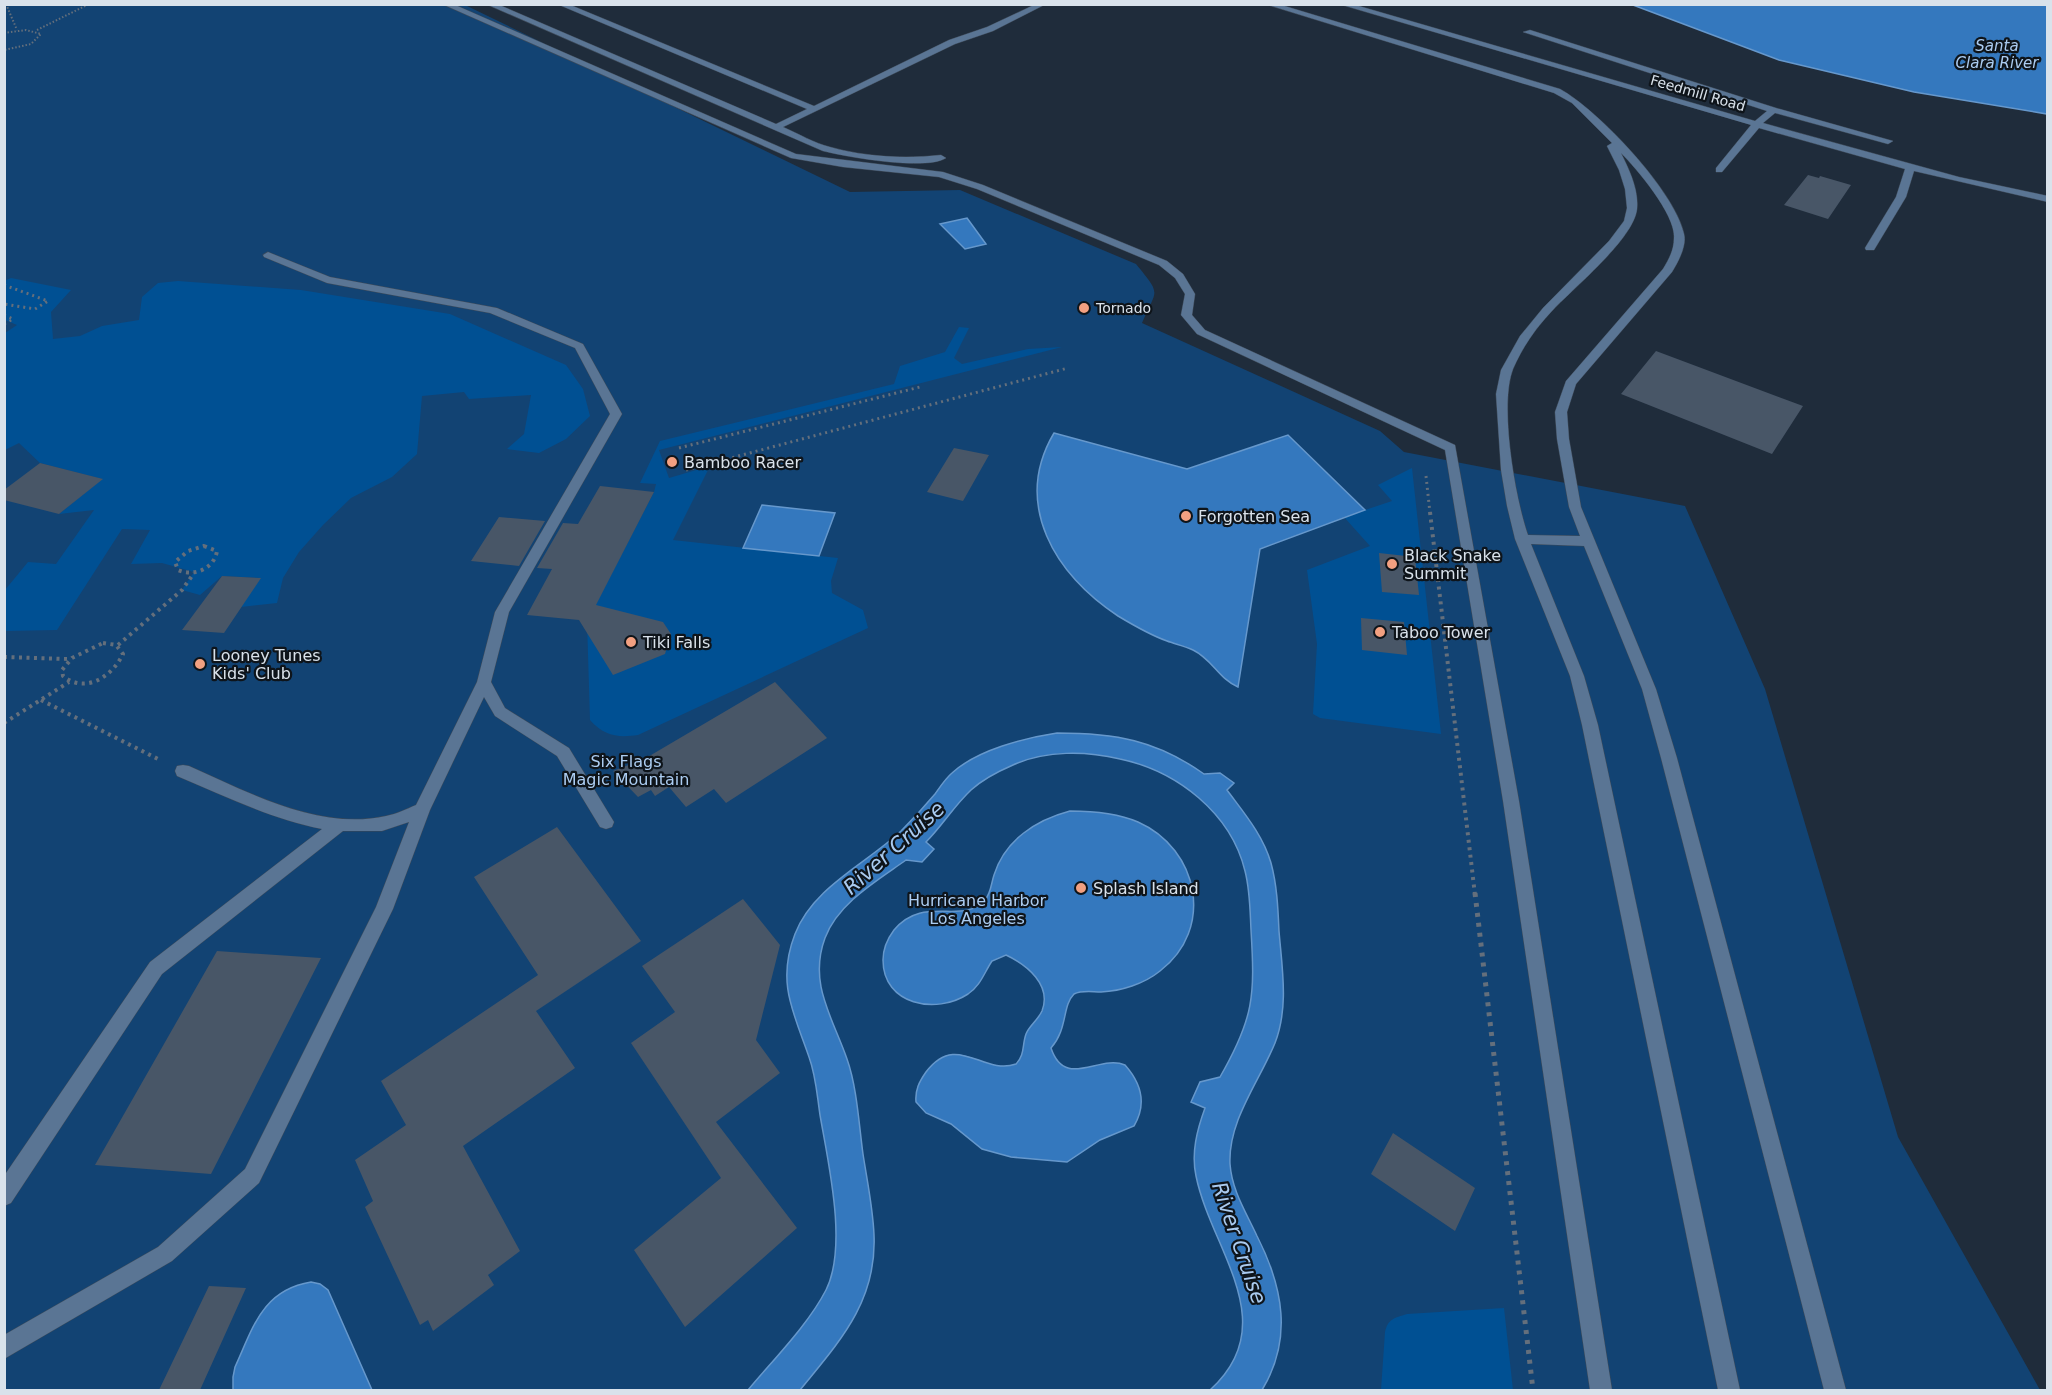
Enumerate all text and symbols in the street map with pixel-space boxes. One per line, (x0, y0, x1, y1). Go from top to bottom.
water label: Santa Clara River (1956, 37, 2039, 72)
street label: Feedmill Road (1649, 72, 1747, 114)
place label: Tornado (1095, 300, 1151, 316)
marker: Tornado (1077, 301, 1091, 315)
place label: Bamboo Racer (684, 453, 801, 472)
marker: Bamboo Racer (665, 455, 679, 469)
place label: Forgotten Sea (1198, 507, 1310, 526)
marker: Forgotten Sea (1179, 509, 1193, 523)
place label: Black Snake Summit (1404, 546, 1501, 583)
marker: Black Snake Summit (1385, 557, 1399, 571)
place label: Taboo Tower (1391, 623, 1491, 642)
marker: Taboo Tower (1373, 625, 1387, 639)
place label: Tiki Falls (642, 633, 710, 652)
marker: Tiki Falls (624, 635, 638, 649)
place label: Looney Tunes Kids' Club (212, 646, 321, 683)
marker: Looney Tunes Kids' Club (193, 657, 207, 671)
park label: Six Flags Magic Mountain (563, 752, 689, 789)
water label: River Cruise (839, 796, 949, 900)
place label: Splash Island (1093, 879, 1199, 898)
marker: Splash Island (1074, 881, 1088, 895)
park label: Hurricane Harbor Los Angeles (908, 891, 1046, 928)
water label: River Cruise (1207, 1179, 1271, 1307)

